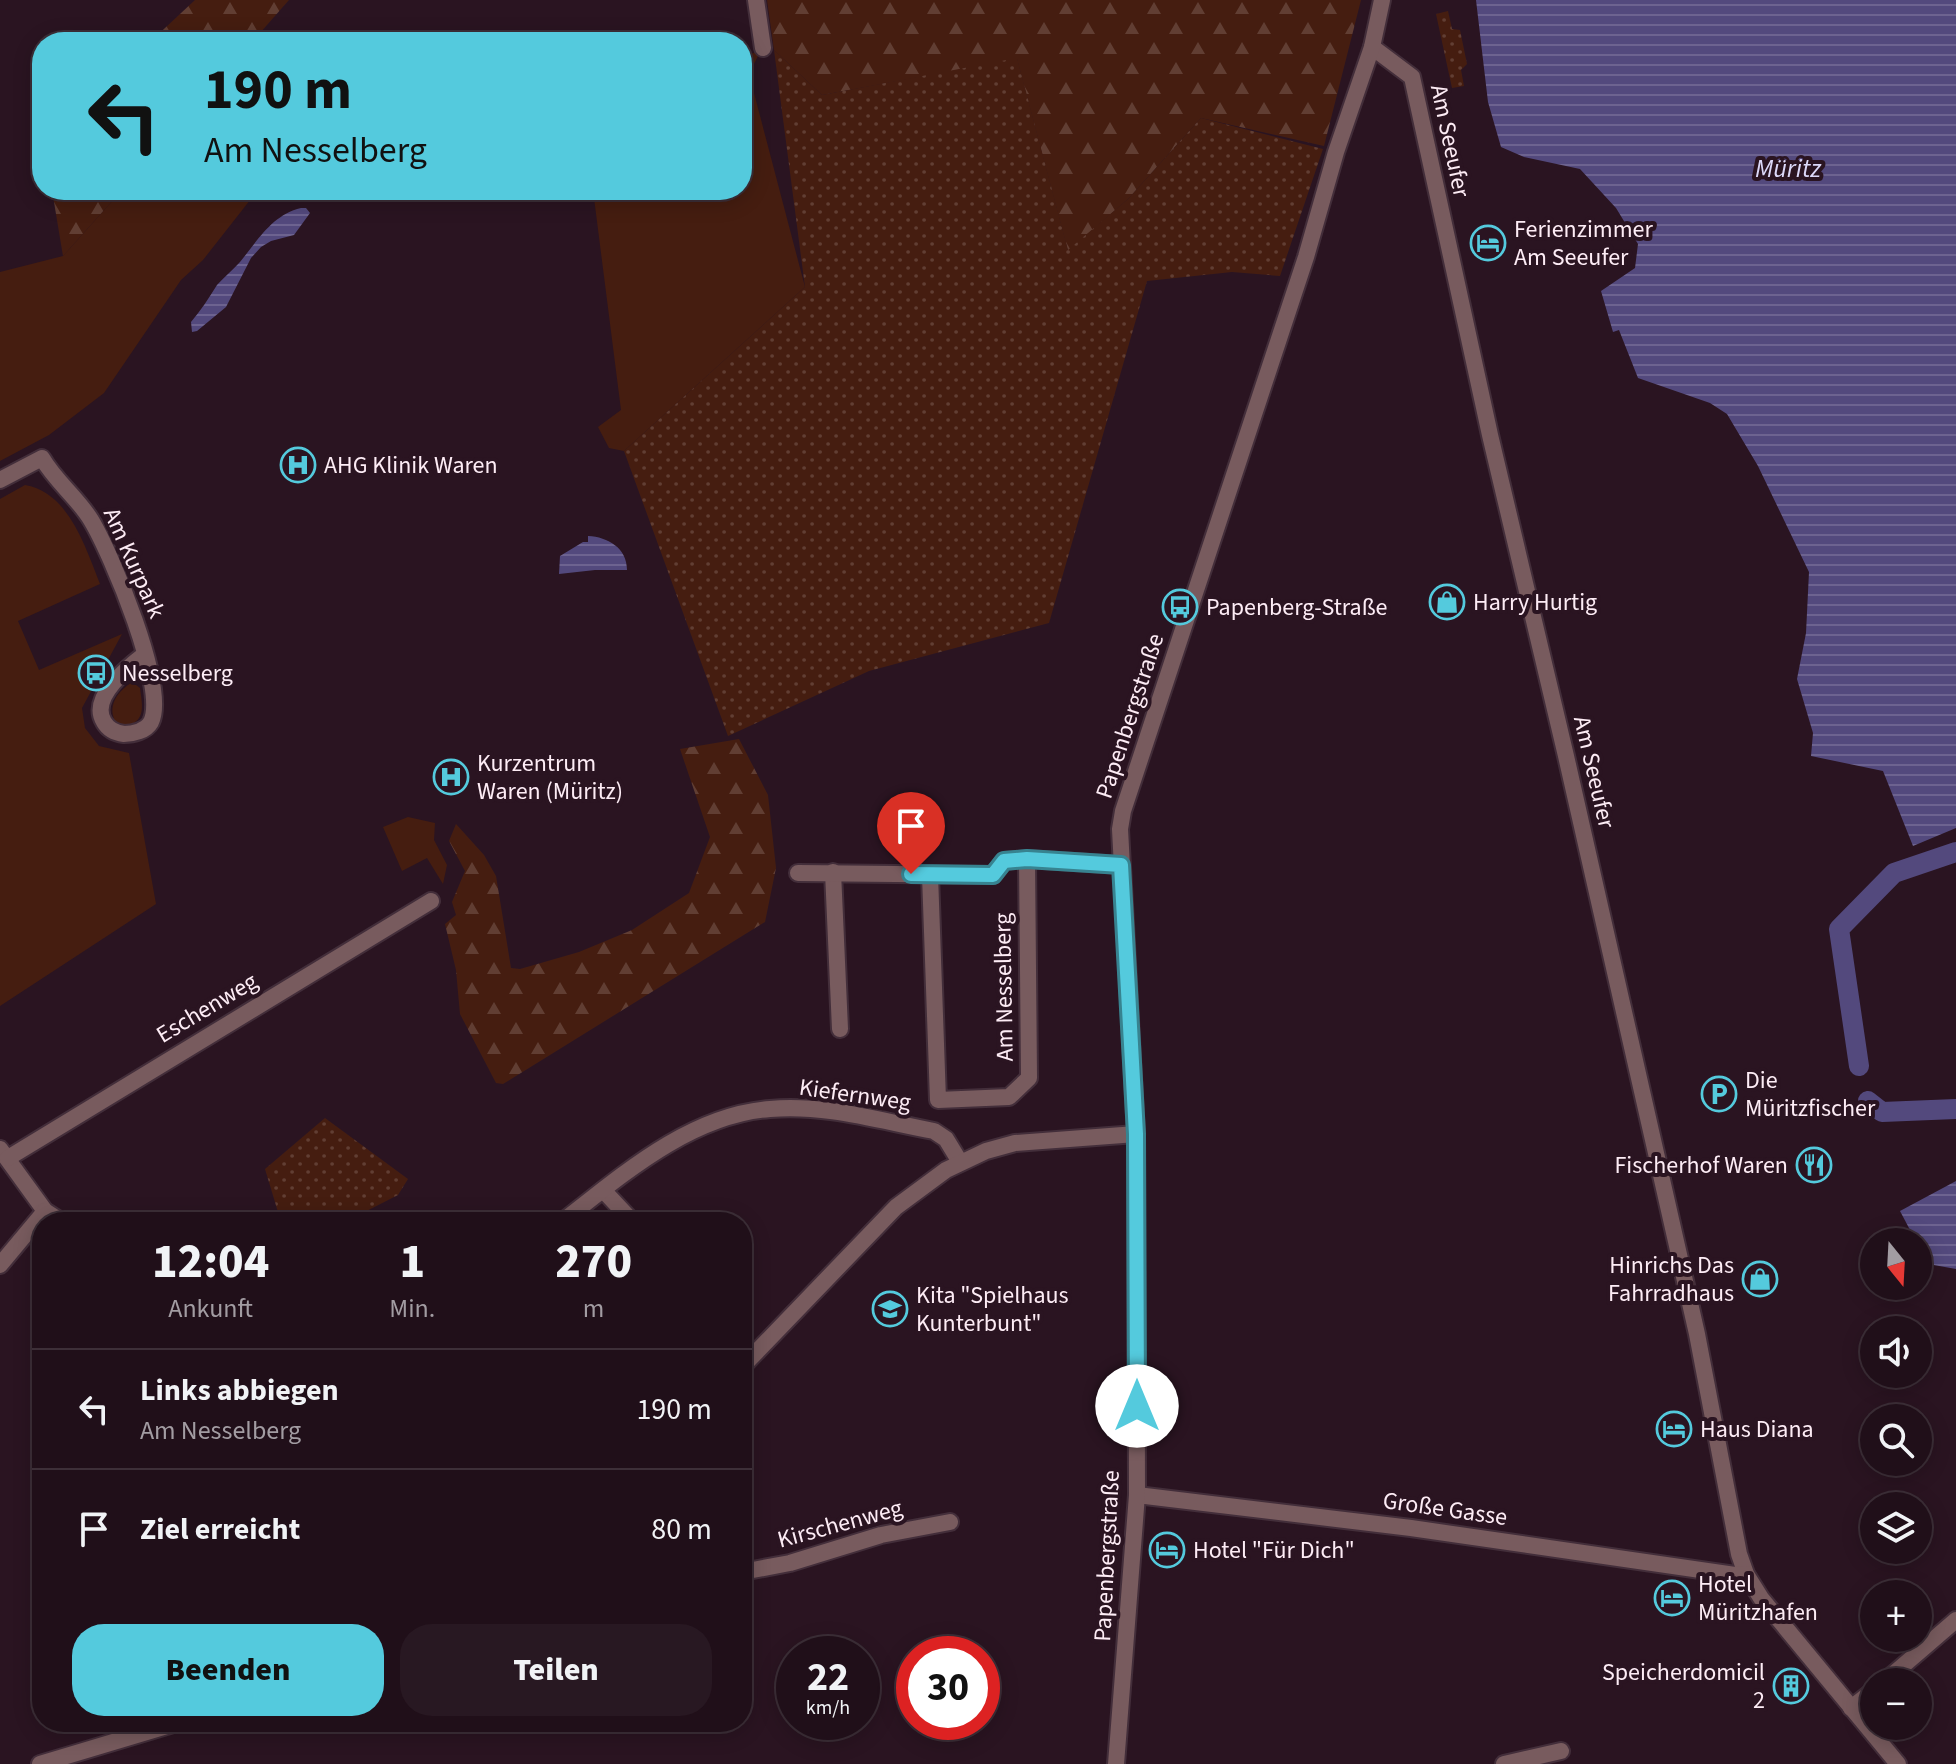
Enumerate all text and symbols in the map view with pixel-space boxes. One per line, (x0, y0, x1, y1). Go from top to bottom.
text: 190 m (204, 51, 352, 130)
icon: left (72, 64, 176, 168)
street label: Am Seeufer (1421, 81, 1479, 201)
text: Am Nesselberg (204, 125, 427, 176)
water label: Müritz (1755, 150, 1822, 187)
place label: Ferienzimmer Am Seeufer (1514, 212, 1653, 275)
hotel icon: Ferienzimmer Am Seeufer (1469, 224, 1507, 262)
hospital icon: AHG Klinik Waren (279, 446, 317, 484)
place label: AHG Klinik Waren (324, 448, 498, 483)
street label: Am Kurpark (94, 502, 174, 624)
shop icon: Harry Hurtig (1428, 583, 1466, 621)
place label: Harry Hurtig (1473, 585, 1597, 620)
bus stop icon: Papenberg-Straße (1161, 588, 1199, 626)
place label: Papenberg-Straße (1206, 590, 1387, 625)
street label: Papenbergstraße (1087, 629, 1173, 803)
bus stop icon: Nesselberg (77, 654, 115, 692)
place label: Nesselberg (122, 656, 233, 691)
street label: Am Seeufer (1564, 712, 1624, 832)
place label: Kurzentrum Waren (Müritz) (477, 746, 623, 809)
hospital icon: Kurzentrum Waren (Müritz) (432, 758, 470, 796)
pin (877, 792, 945, 874)
icon: arrive (889, 804, 933, 848)
street label: Am Nesselberg (985, 912, 1023, 1062)
street label: Eschenweg (150, 964, 264, 1052)
place label: Die Müritzfischer (1745, 1063, 1876, 1126)
street label: Kiefernweg (797, 1070, 913, 1120)
parking icon: Die Müritzfischer (1700, 1075, 1738, 1113)
restaurant icon: Fischerhof Waren (1795, 1146, 1833, 1184)
place label: Fischerhof Waren (1614, 1148, 1788, 1183)
text: 12:04 (152, 1228, 269, 1296)
text: 1 (399, 1228, 425, 1296)
text: 270 (555, 1228, 632, 1296)
north arrow (1860, 1228, 1932, 1300)
map controls (1860, 1228, 1932, 1740)
place label: Hinrichs Das Fahrradhaus (1608, 1248, 1734, 1311)
shop icon: Hinrichs Das Fahrradhaus (1741, 1260, 1779, 1298)
place label: Kita "Spielhaus Kunterbunt" (916, 1278, 1069, 1341)
text: Ankunft (168, 1290, 253, 1327)
text: Min. (389, 1290, 435, 1327)
text: m (583, 1290, 604, 1327)
school or university icon: Kita "Spielhaus Kunterbunt" (871, 1290, 909, 1328)
button: sound (1860, 1316, 1932, 1388)
position arrow (1095, 1364, 1179, 1448)
text: Links abbiegen (140, 1369, 339, 1412)
icon: left (72, 1387, 116, 1431)
text: 190 m (636, 1388, 712, 1431)
button: search (1860, 1404, 1932, 1476)
hotel icon: Haus Diana (1655, 1410, 1693, 1448)
text: Am Nesselberg (140, 1412, 301, 1449)
place label: Haus Diana (1700, 1412, 1814, 1447)
street label: Papenbergstraße (1085, 1469, 1129, 1643)
street label: Große Gasse (1380, 1483, 1510, 1535)
street label: Kirschenweg (774, 1491, 906, 1557)
button: layers (1860, 1492, 1932, 1564)
icon: arrive (72, 1507, 116, 1551)
text: Ziel erreicht (140, 1508, 300, 1551)
text: 80 m (651, 1508, 712, 1551)
hotel icon: Hotel "Für Dich" (1148, 1531, 1186, 1569)
place label: Hotel "Für Dich" (1193, 1533, 1355, 1568)
place label: Hotel Müritzhafen (1698, 1567, 1818, 1630)
hotel icon: Hotel Müritzhafen (1653, 1579, 1691, 1617)
button: + (1860, 1580, 1932, 1652)
button: Beenden (72, 1624, 384, 1716)
button: Teilen (400, 1624, 712, 1716)
speed limit sign: 30 (896, 1636, 1000, 1740)
text: 22 (807, 1649, 849, 1706)
place label: Speicherdomicil 2 (1602, 1655, 1765, 1718)
building icon: Speicherdomicil 2 (1772, 1667, 1810, 1705)
button: − (1860, 1668, 1932, 1740)
text: km/h (806, 1694, 850, 1722)

